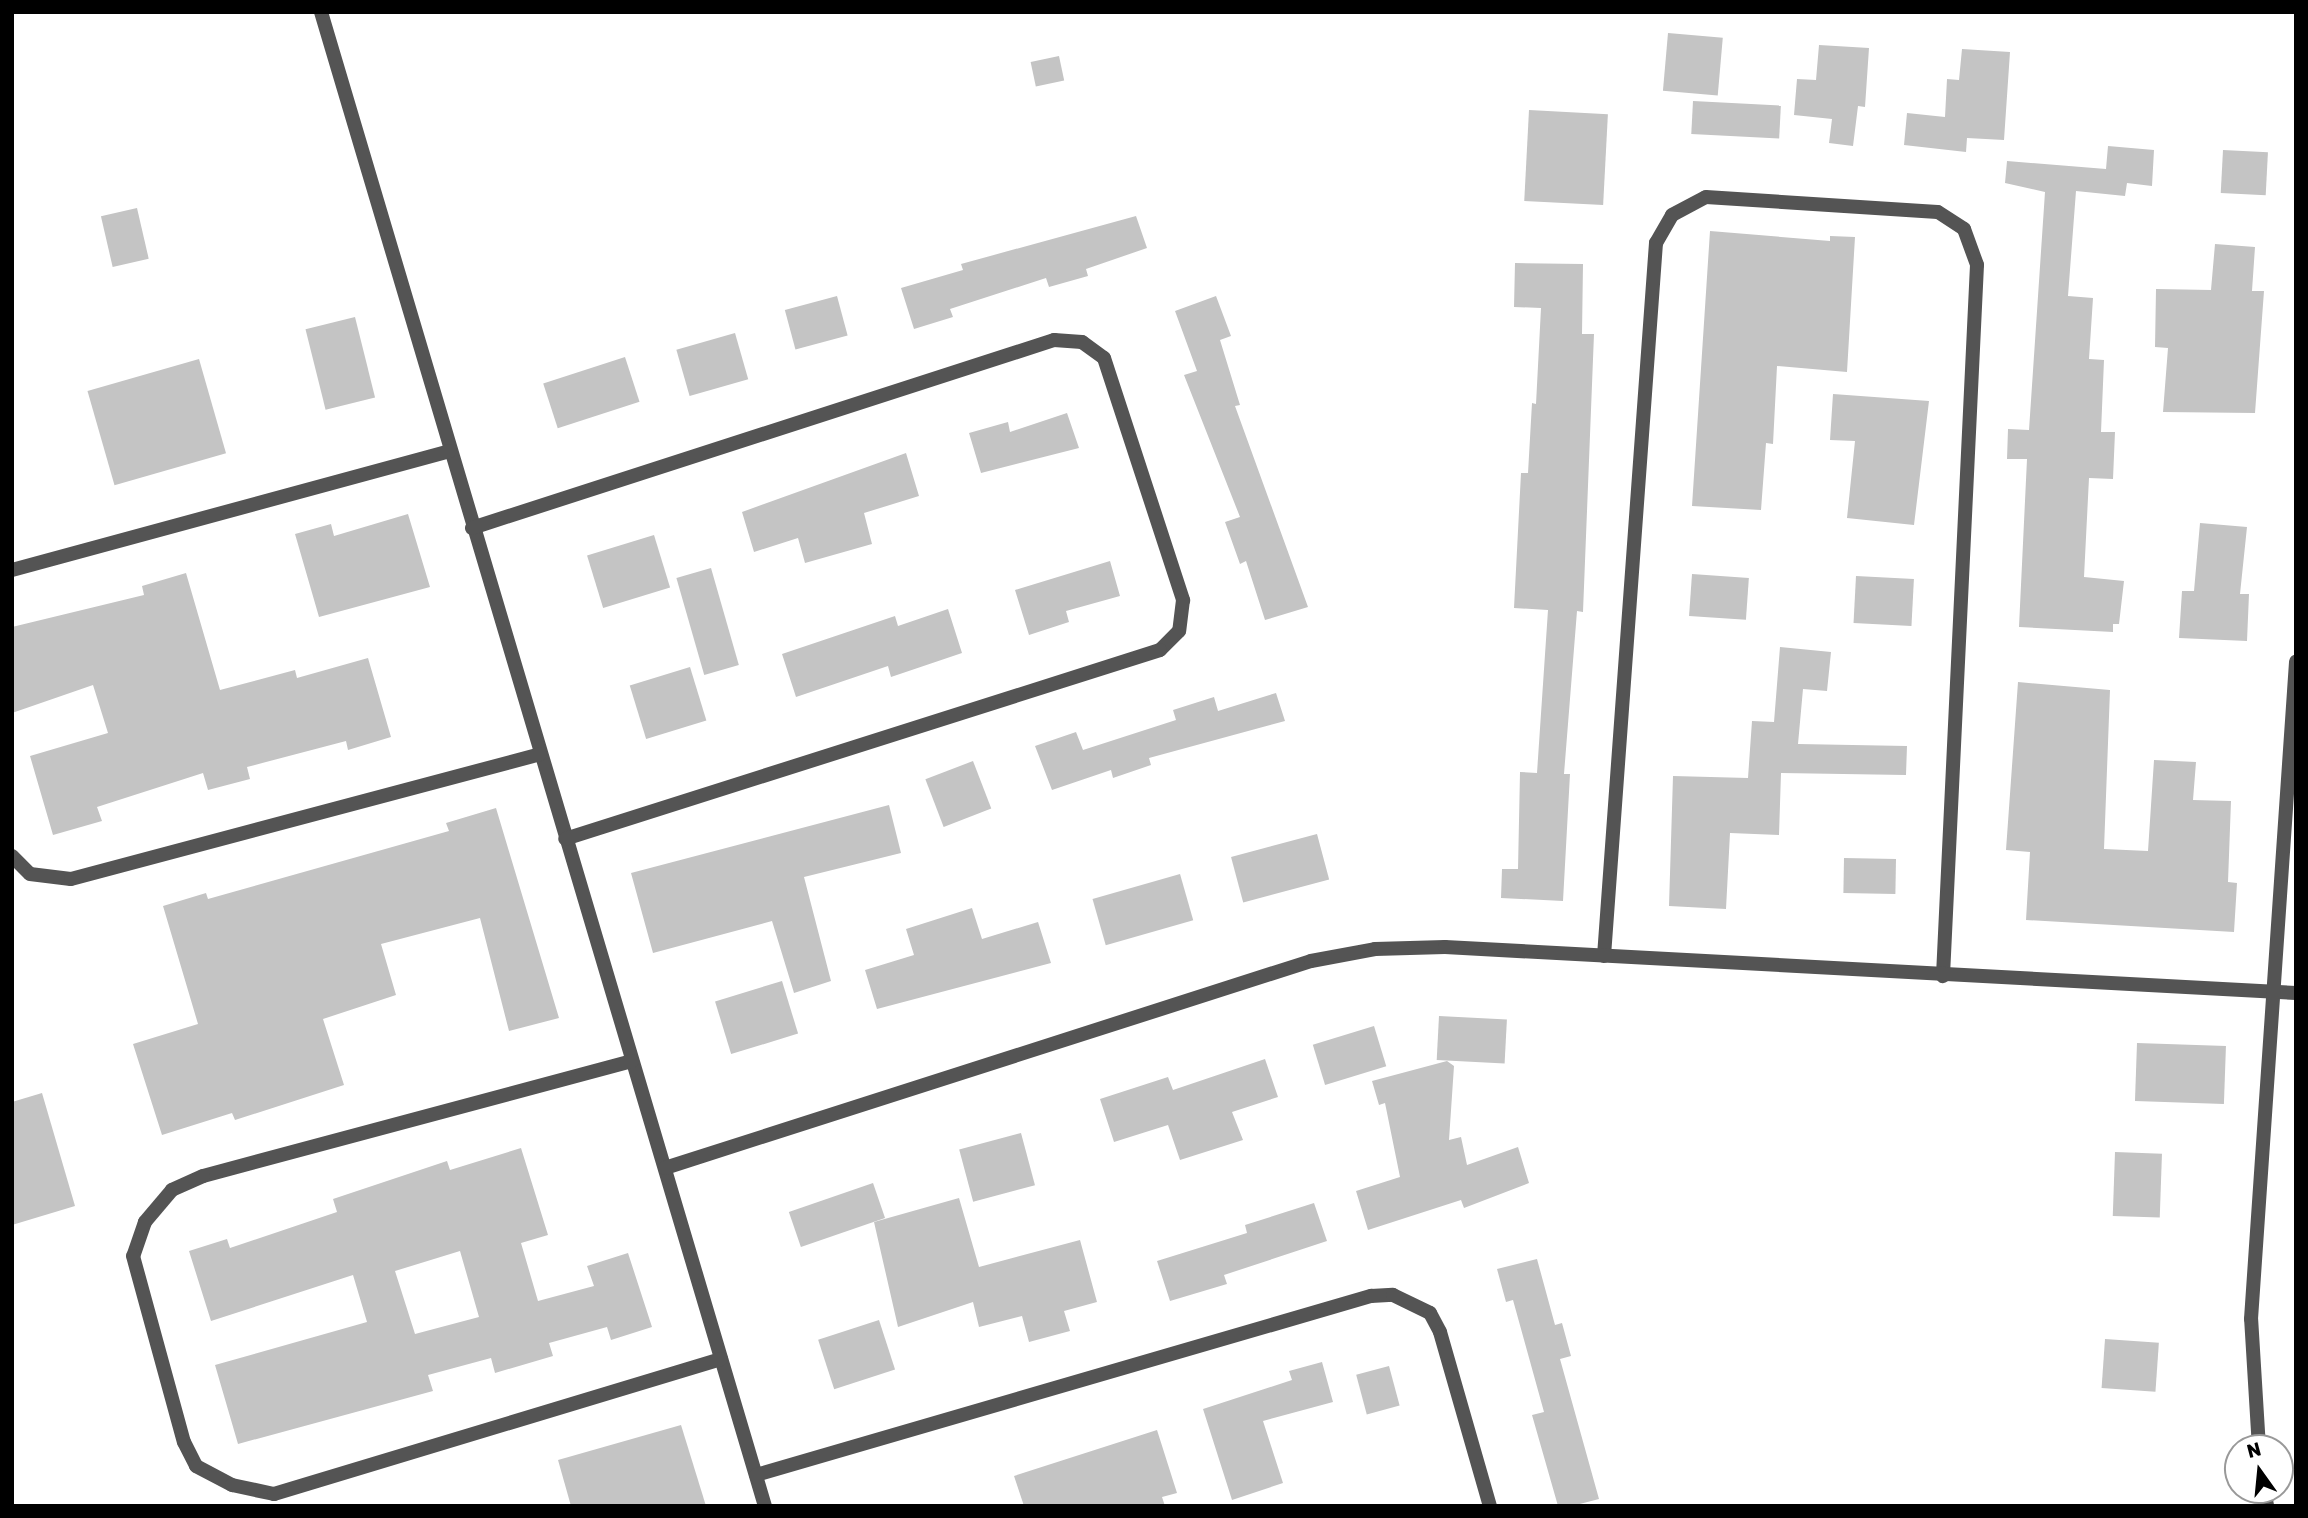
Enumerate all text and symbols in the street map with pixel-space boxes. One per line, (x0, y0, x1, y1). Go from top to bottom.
north arrow (2224, 1434, 2294, 1504)
text: N (2244, 1437, 2264, 1463)

